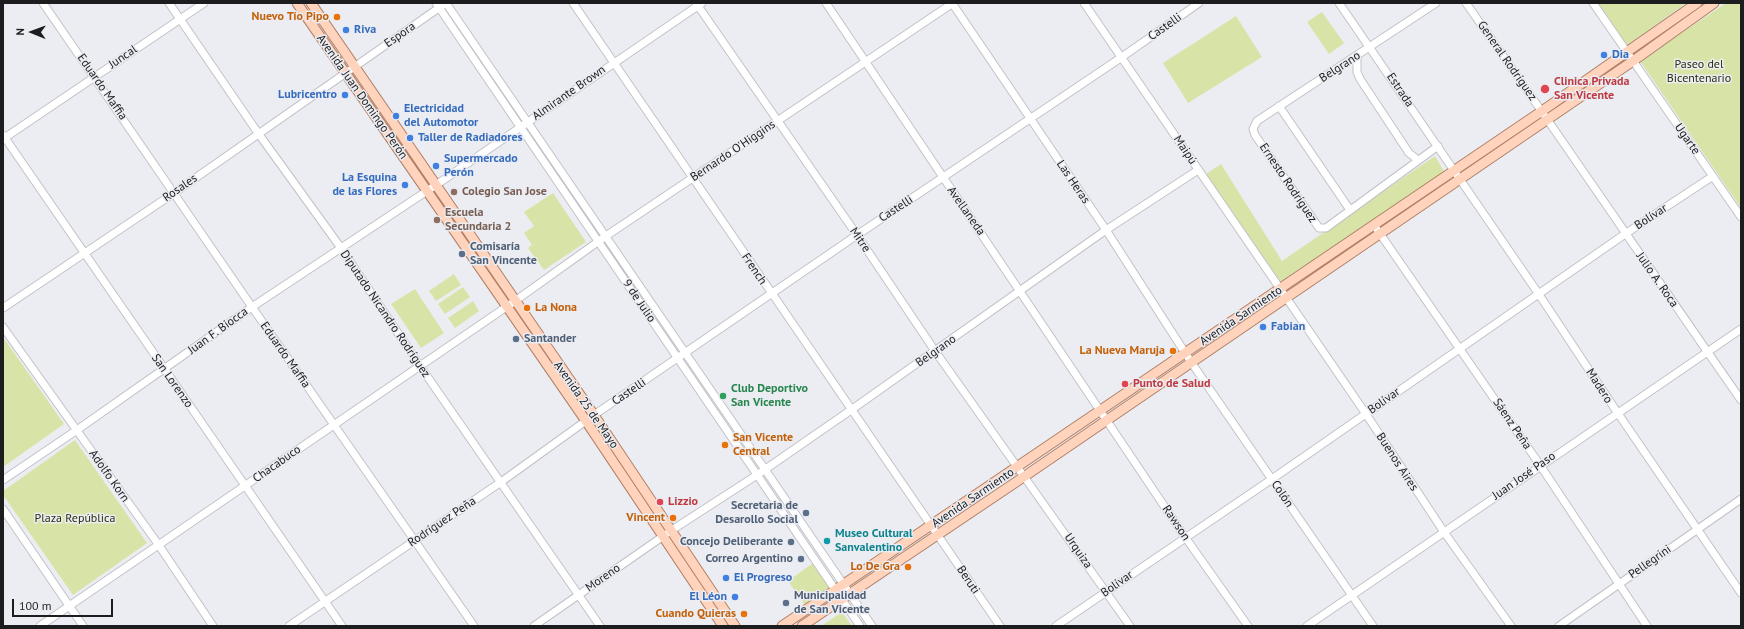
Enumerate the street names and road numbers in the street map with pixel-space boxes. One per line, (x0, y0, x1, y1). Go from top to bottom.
street label: Castelli (1145, 10, 1185, 44)
street label: General Rodríguez (1474, 18, 1540, 104)
street label: Espora (382, 19, 418, 51)
street label: Avenida Juan Domingo Perón (313, 32, 411, 162)
street label: Juncal (106, 42, 140, 72)
street label: Belgrano (1317, 48, 1363, 86)
street label: Eduardo Maffia (74, 51, 130, 123)
street label: Almirante Brown (530, 62, 608, 124)
street label: Estrada (1383, 70, 1417, 110)
street label: Bernardo O'Higgins (688, 117, 778, 185)
street label: Ugarte (1671, 121, 1703, 157)
street label: Maipú (1170, 133, 1200, 167)
street label: Ernesto Rodríguez (1256, 141, 1320, 225)
street label: Las Heras (1053, 157, 1093, 207)
street label: Rosales (160, 171, 200, 205)
street label: Avellaneda (944, 184, 988, 238)
street label: Castelli (876, 193, 916, 225)
street label: Bolívar (1632, 201, 1670, 233)
street label: Mitre (846, 225, 874, 255)
street label: Diputado Nicandro Rodríguez (337, 248, 433, 380)
street label: French (738, 250, 770, 288)
street label: Julio A. Roca (1633, 250, 1681, 310)
street label: 9 de Julio (619, 277, 659, 325)
street label: Avenida Sarmiento (1197, 283, 1285, 349)
street label: Juan F. Biocca (185, 304, 251, 358)
street label: Eduardo Maffia (257, 319, 313, 391)
street label: Belgrano (913, 332, 959, 370)
street label: San Lorenzo (148, 351, 196, 411)
street label: Avenida 25 de Mayo (551, 359, 621, 451)
street label: Madero (1582, 366, 1616, 406)
street label: Castelli (609, 375, 649, 409)
street label: Bolívar (1365, 385, 1403, 417)
street label: Sáenz Peña (1490, 396, 1534, 452)
street label: Buenos Aires (1373, 430, 1421, 494)
street label: Chacabuco (250, 442, 304, 486)
street label: Adolfo Korn (86, 447, 132, 505)
street label: Juan José Paso (1490, 449, 1558, 503)
street label: Avenida Sarmiento (929, 465, 1017, 531)
street label: Colón (1268, 478, 1296, 510)
street label: Rodríguez Peña (405, 494, 479, 550)
street label: Rawson (1159, 502, 1193, 544)
street label: Urquiza (1061, 531, 1095, 571)
street label: Pellegrini (1626, 542, 1674, 582)
street label: Moreno (583, 561, 623, 595)
street label: Beruti (953, 563, 983, 597)
street label: Bolívar (1098, 568, 1136, 600)

